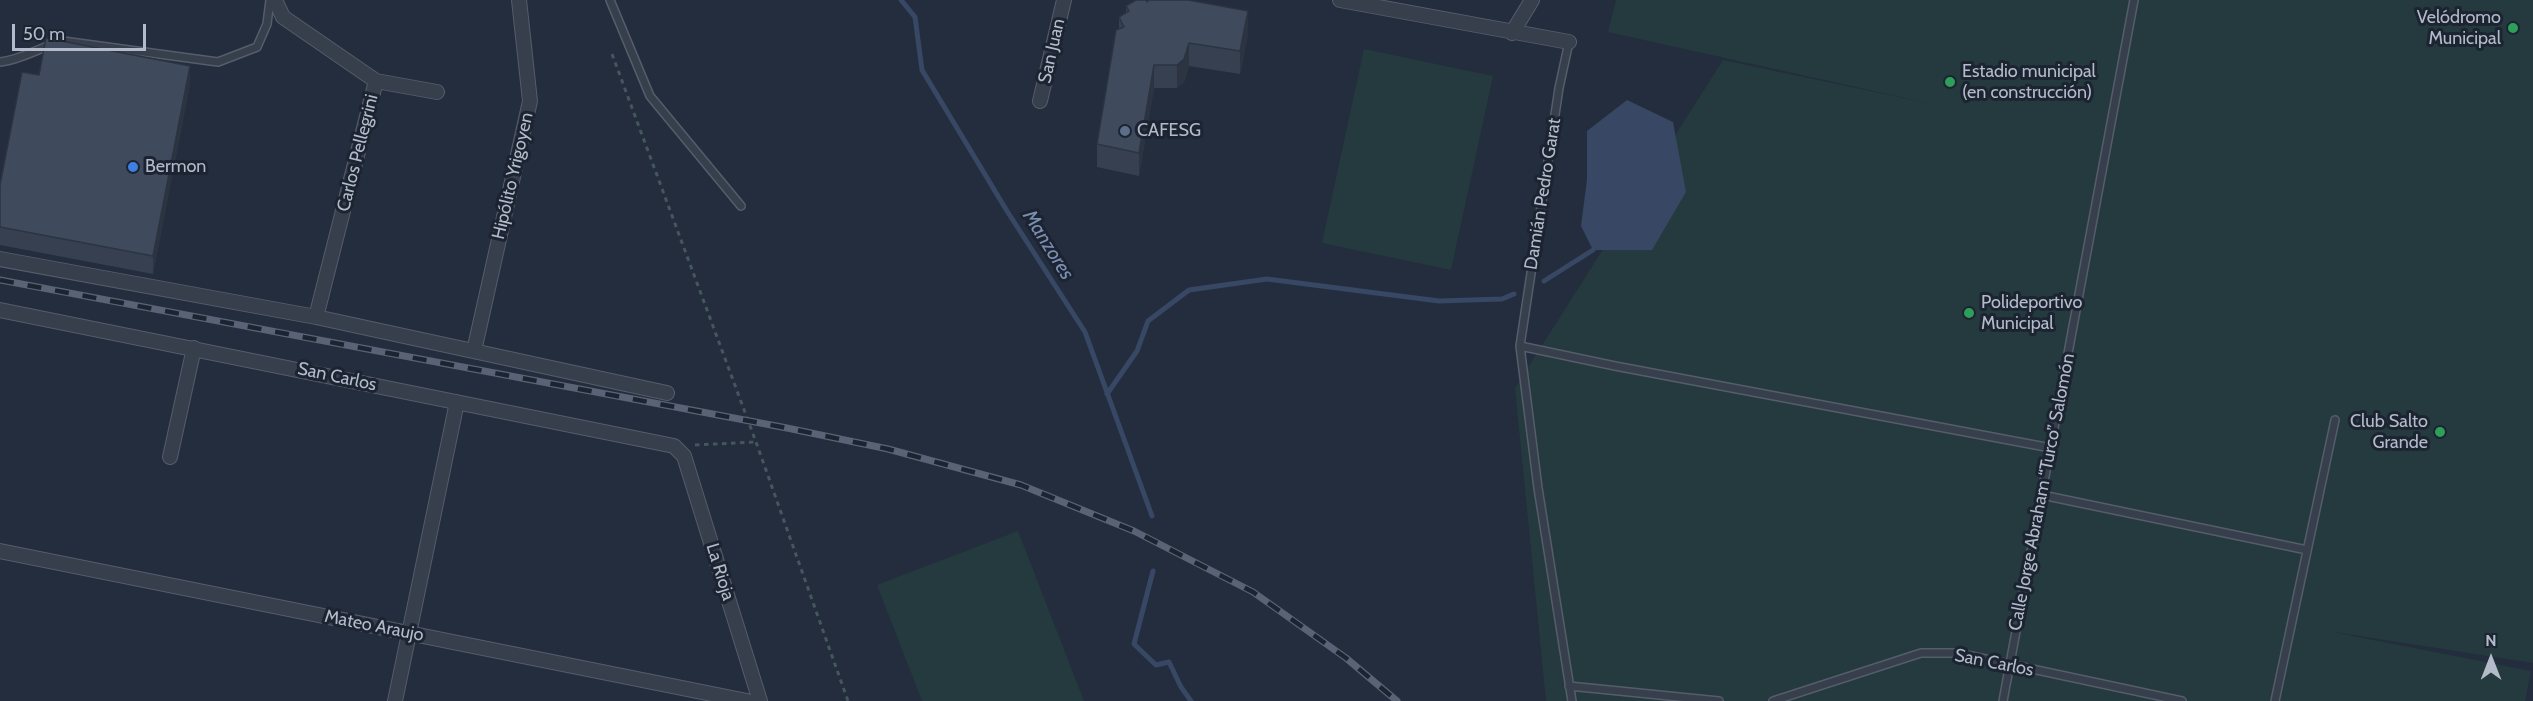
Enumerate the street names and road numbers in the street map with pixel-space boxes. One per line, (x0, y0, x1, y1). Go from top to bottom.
street label: San Juan (1034, 17, 1070, 85)
street label: Carlos Pellegrini (333, 92, 383, 214)
street label: Hipólito Yrigoyen (488, 110, 538, 242)
street label: Damián Pedro Garat (1520, 117, 1566, 271)
street label: Calle Jorge Abraham “Turco” Salomón (2004, 351, 2080, 633)
street label: San Carlos (296, 358, 378, 396)
street label: La Rioja (701, 541, 739, 603)
street label: Mateo Araujo (323, 606, 425, 646)
street label: San Carlos (1953, 645, 2035, 681)

